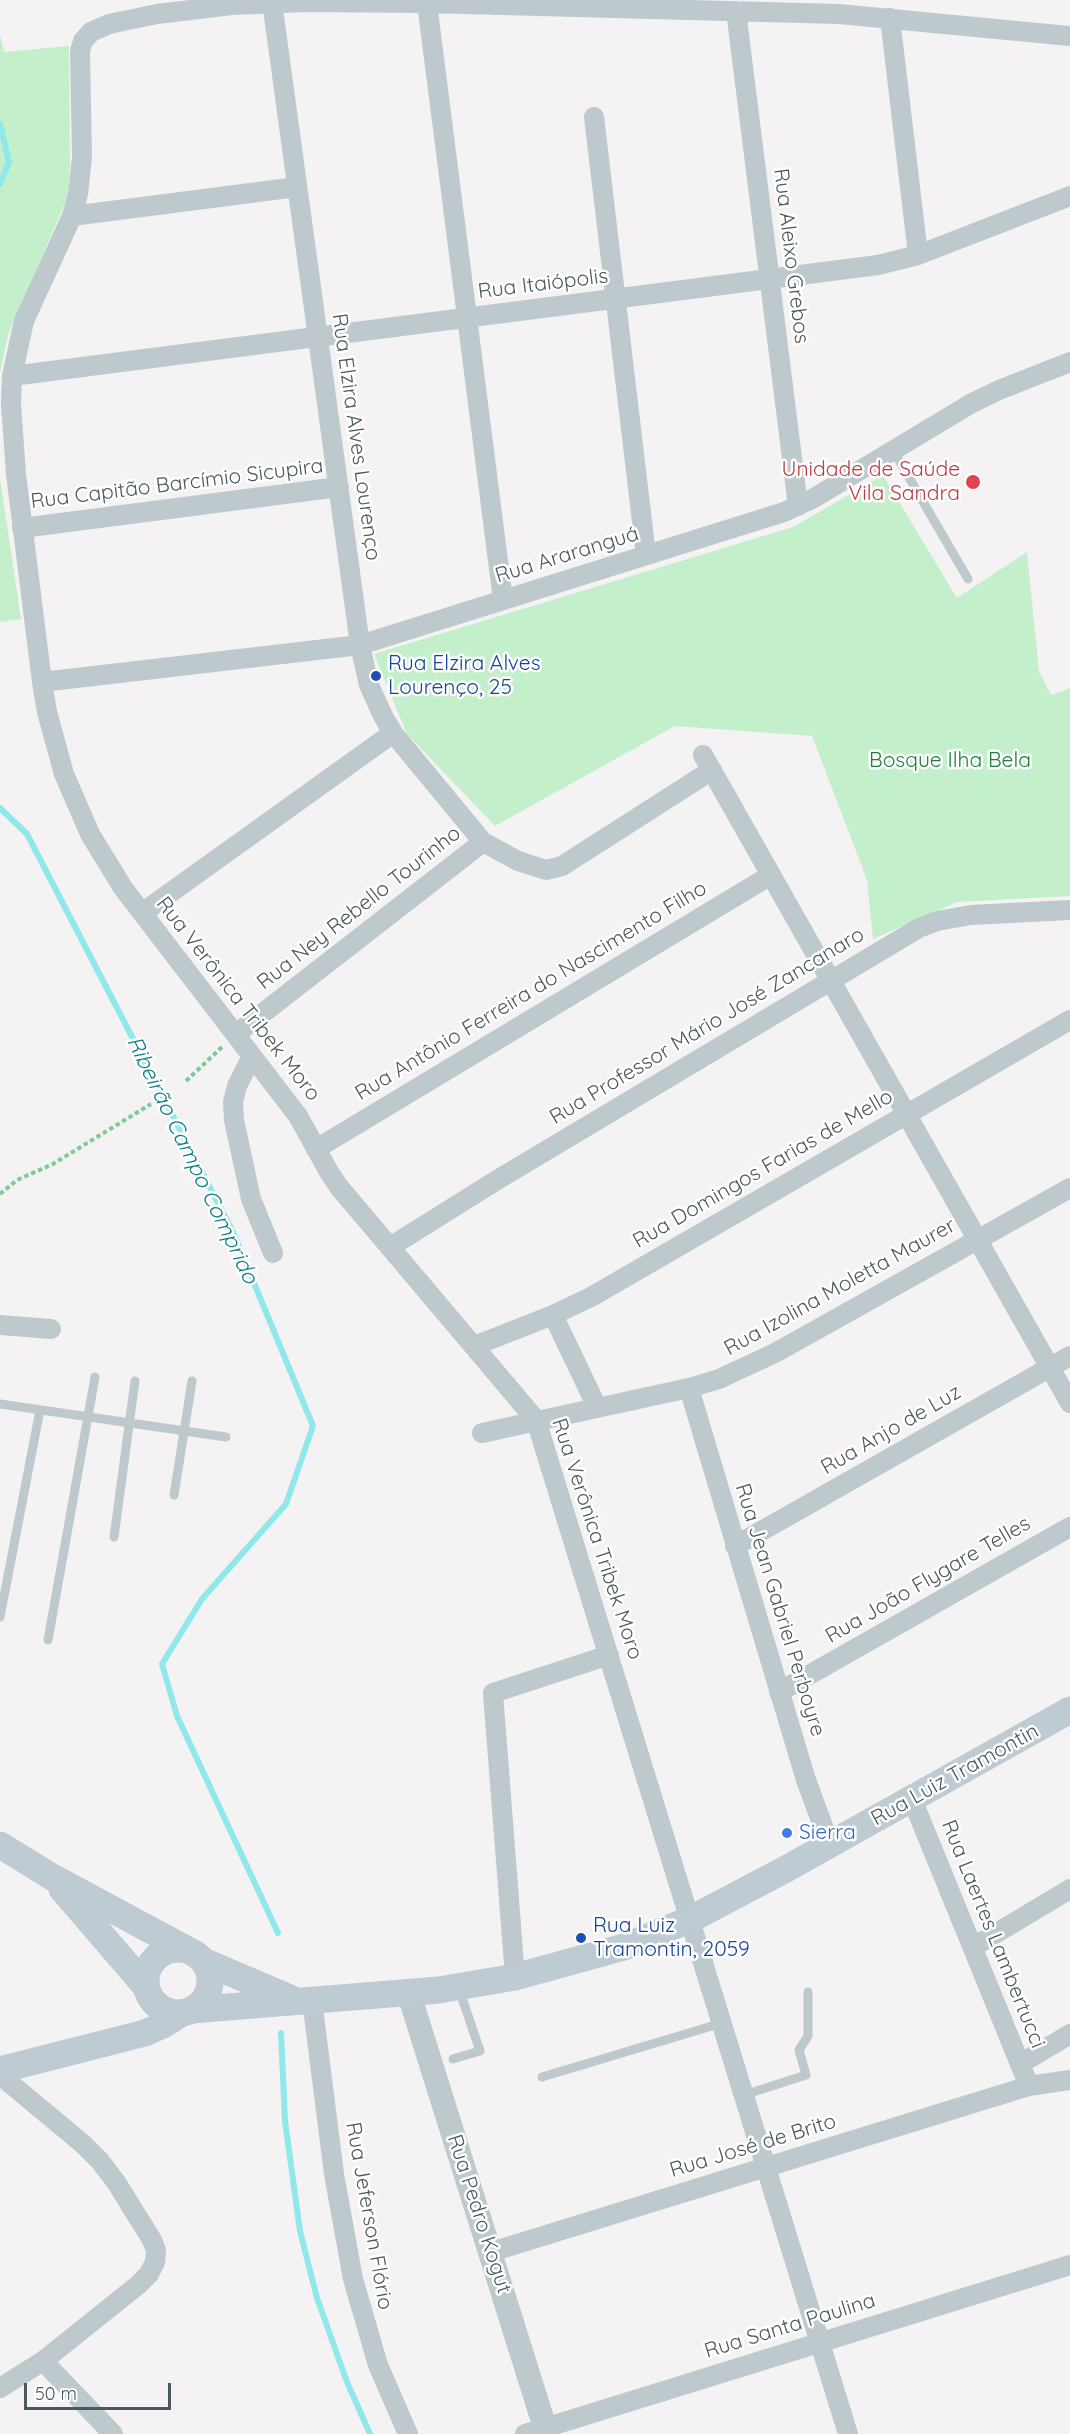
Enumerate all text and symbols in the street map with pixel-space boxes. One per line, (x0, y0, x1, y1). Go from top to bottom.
street label: Rua Aleixo Grebos (768, 167, 814, 345)
street label: Rua Itaiópolis (476, 264, 610, 304)
street label: Rua Elzira Alves Lourenço (326, 312, 386, 562)
street label: Rua Capitão Barcímio Sicupira (29, 454, 325, 514)
place label: Unidade de Saúde Vila Sandra (781, 457, 960, 507)
marker: Unidade de Saúde Vila Sandra (964, 473, 982, 491)
street label: Rua Araranguá (492, 521, 642, 589)
place label: Rua Elzira Alves Lourenço, 25 (388, 651, 540, 701)
marker: Rua Elzira Alves Lourenço, 25 (369, 669, 383, 683)
park label: Bosque Ilha Bela (869, 748, 1031, 774)
street label: Rua Ney Rebello Tourinho (252, 821, 466, 995)
street label: Rua Antônio Ferreira do Nascimento Filho (351, 876, 711, 1106)
street label: Rua Verônica Tribek Moro (150, 892, 326, 1106)
street label: Rua Professor Mário José Zancanaro (545, 922, 869, 1130)
water label: Ribeirão Campo Comprido (121, 1032, 263, 1288)
street label: Rua Domingos Farias de Mello (629, 1084, 897, 1254)
street label: Rua Izolina Moletta Maurer (720, 1213, 960, 1361)
street label: Rua Anjo de Luz (816, 1380, 966, 1480)
street label: Rua Verônica Tribek Moro (546, 1415, 648, 1663)
street label: Rua Jean Gabriel Perboyre (729, 1480, 831, 1740)
street label: Rua João Flygare Telles (821, 1511, 1035, 1649)
street label: Rua Luiz Tramontin (867, 1719, 1043, 1831)
street label: Rua Laertes Lambertucci (936, 1816, 1050, 2052)
place label: Sierra (799, 1820, 856, 1846)
marker: Sierra (780, 1826, 794, 1840)
place label: Rua Luiz Tramontin, 2059 (593, 1913, 750, 1963)
marker: Rua Luiz Tramontin, 2059 (574, 1931, 588, 1945)
street label: Rua José de Brito (667, 2109, 839, 2183)
street label: Rua Jeferson Flório (340, 2120, 398, 2312)
street label: Rua Pedro Kogut (441, 2131, 517, 2297)
street label: Rua Santa Paulina (701, 2288, 879, 2364)
scale bar (27, 2371, 174, 2409)
text: 50 m (35, 2382, 77, 2405)

